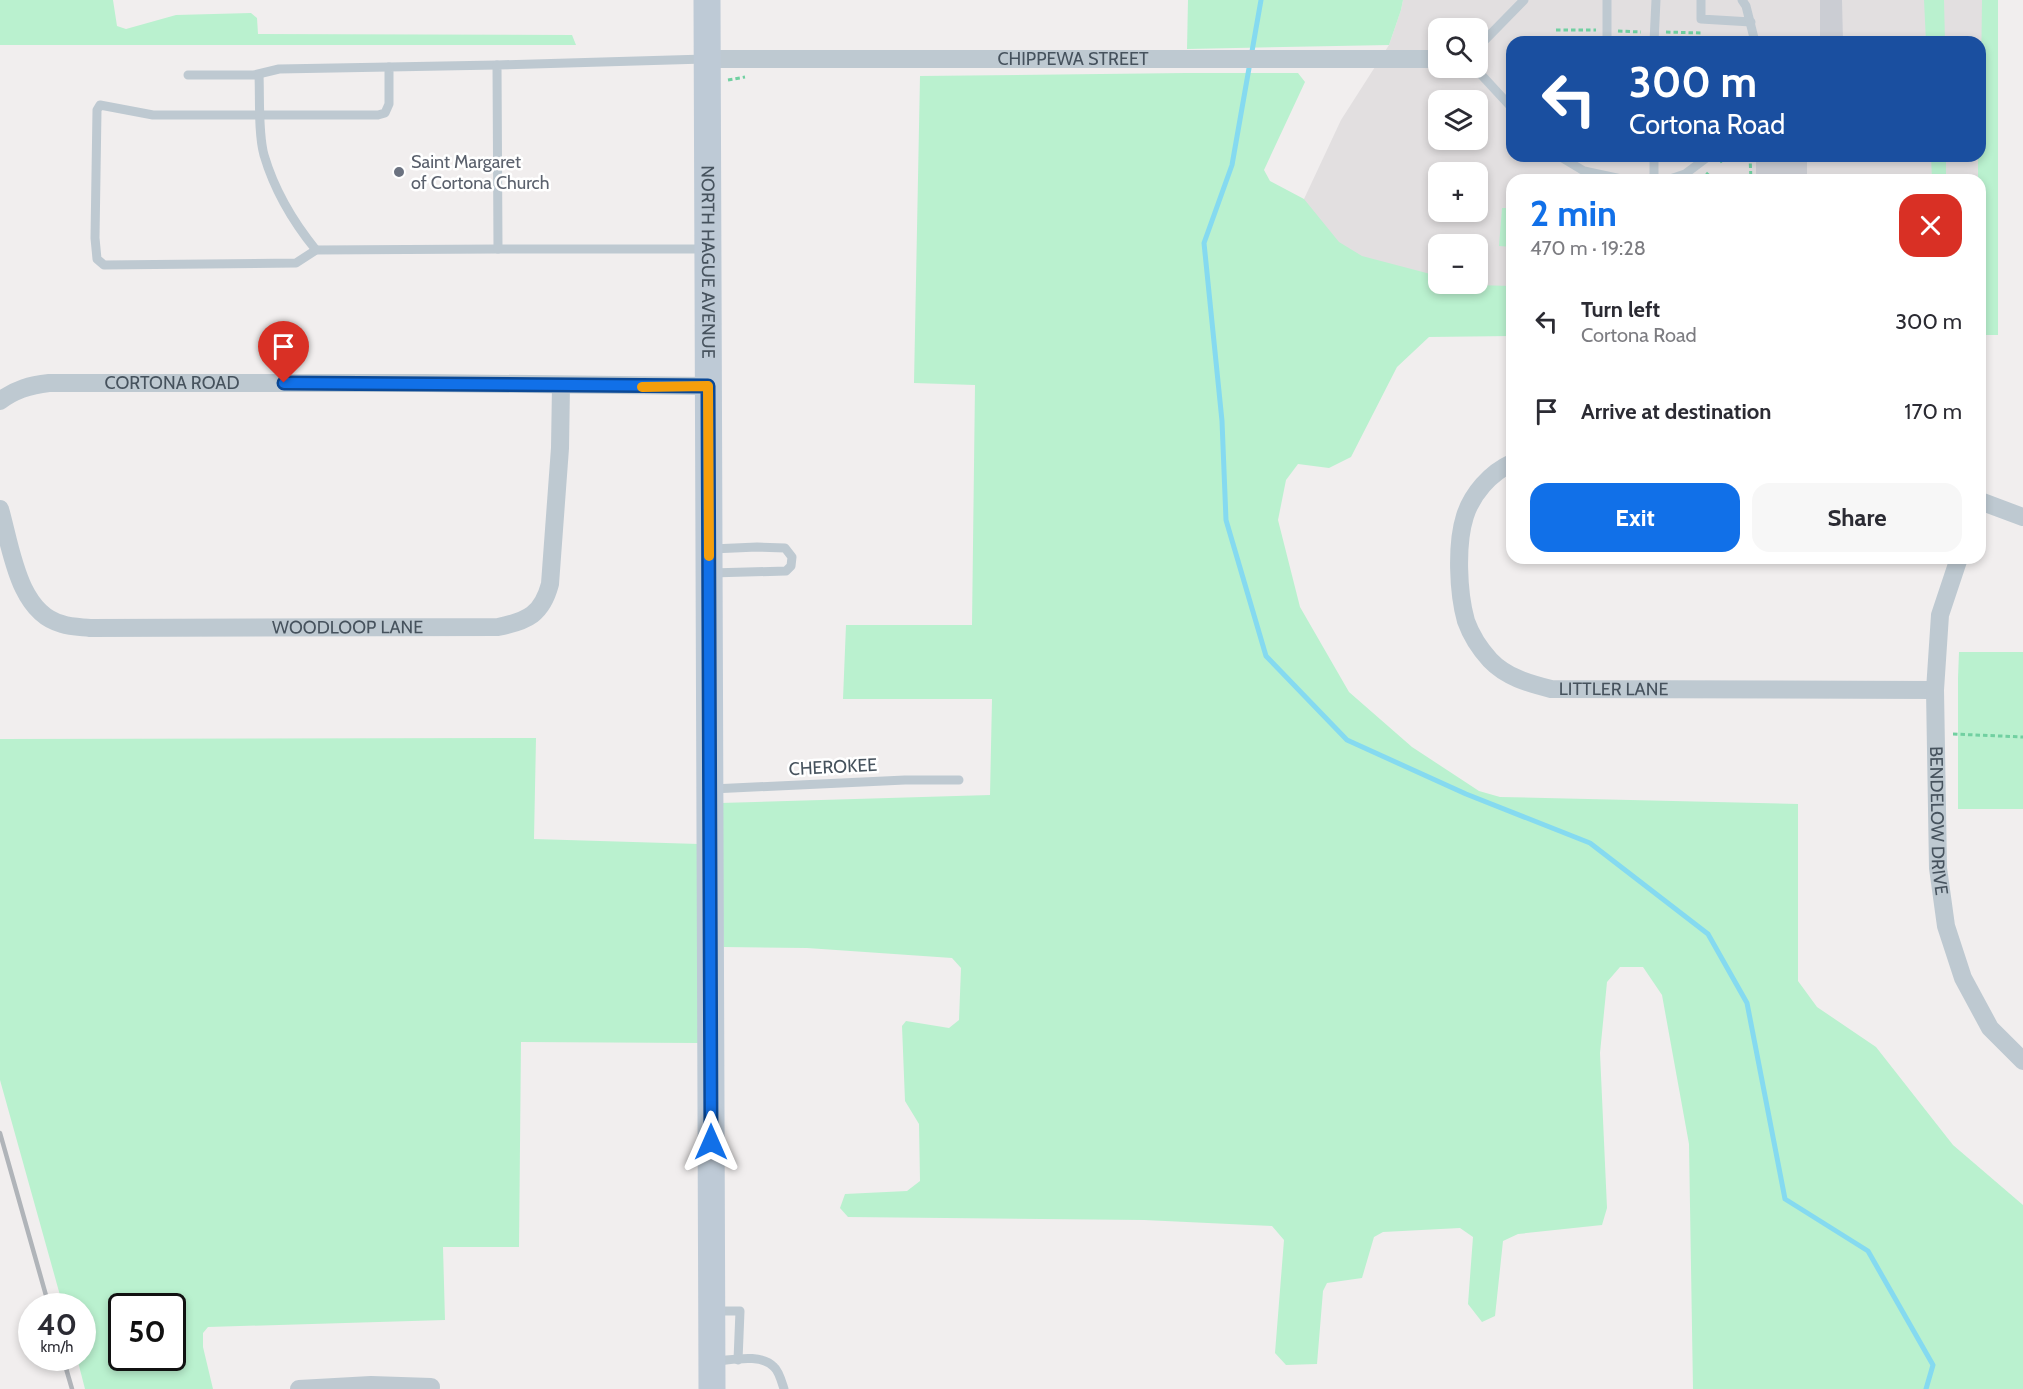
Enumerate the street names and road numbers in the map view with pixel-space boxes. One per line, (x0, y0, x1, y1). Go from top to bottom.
street label: CHIPPEWA STREET (997, 48, 1149, 70)
street label: NORTH HAGUE AVENUE (697, 165, 719, 359)
street label: CORTONA ROAD (105, 372, 240, 394)
street label: WOODLOOP LANE (272, 616, 423, 639)
street label: LITTLER LANE (1559, 678, 1668, 700)
street label: BENDELOW DRIVE (1925, 746, 1953, 897)
street label: CHEROKEE (788, 754, 878, 780)

